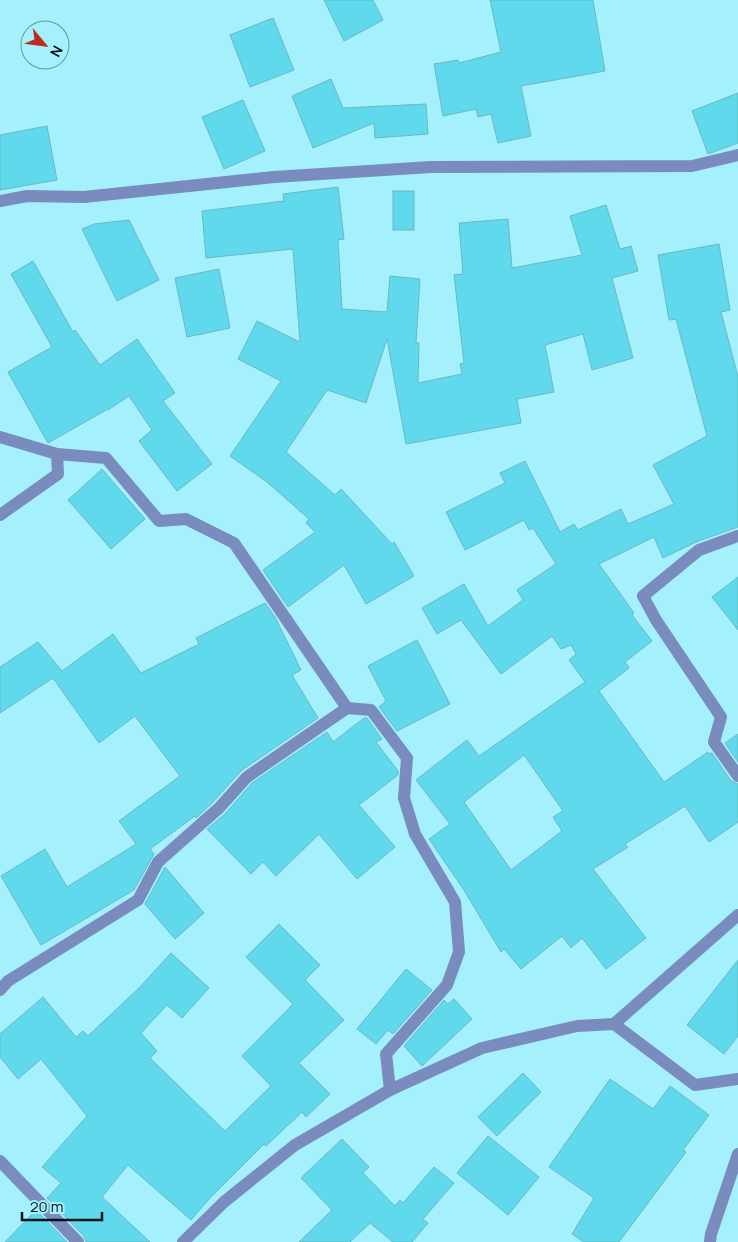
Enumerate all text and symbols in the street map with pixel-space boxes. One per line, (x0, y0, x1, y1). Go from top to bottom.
north arrow (20, 20, 70, 70)
text: N (46, 43, 68, 61)
scale bar (22, 1190, 102, 1222)
text: 20 m (30, 1196, 63, 1217)

